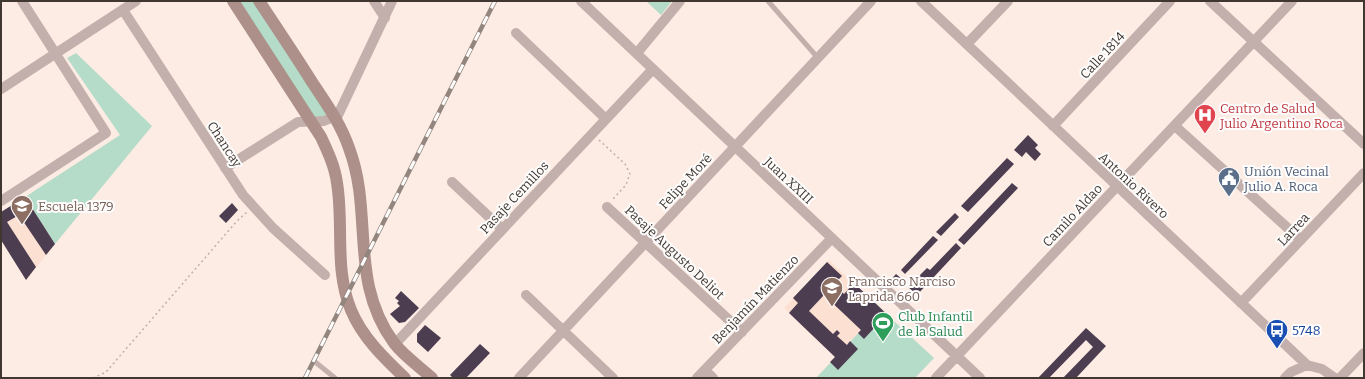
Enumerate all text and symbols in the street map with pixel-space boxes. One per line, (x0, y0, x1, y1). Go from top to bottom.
street label: Calle 1814 (1077, 29, 1128, 82)
place label: Centro de Salud Julio Argentino Roca (1219, 101, 1343, 131)
hospital icon: Centro de Salud Julio Argentino Roca (1192, 102, 1218, 135)
street label: Chancay (204, 119, 245, 170)
street label: Antonio Rivero (1096, 149, 1172, 222)
street label: Felipe Moré (656, 151, 715, 212)
street label: Juan XXIII (760, 153, 816, 207)
street label: Pasaje Cemillos (477, 158, 552, 237)
place label: Unión Vecinal Julio A. Roca (1243, 164, 1329, 194)
public building icon: Unión Vecinal Julio A. Roca (1216, 165, 1242, 198)
street label: Camilo Aldao (1040, 181, 1105, 250)
school or university icon: Escuela 1379 (9, 193, 35, 226)
place label: Escuela 1379 (38, 199, 114, 214)
street label: Pasaje Augusto Deliot (622, 202, 728, 302)
street label: Larrea (1274, 210, 1312, 249)
street label: Benjamín Matienzo (709, 252, 802, 347)
place label: Francisco Narciso Laprida 660 (848, 274, 956, 304)
school or university icon: Francisco Narciso Laprida 660 (819, 275, 845, 308)
place label: Club Infantil de la Salud (898, 309, 973, 339)
sports icon: Club Infantil de la Salud (870, 310, 896, 343)
bus stop icon: 5748 (1264, 317, 1290, 350)
place label: 5748 (1292, 323, 1320, 338)

